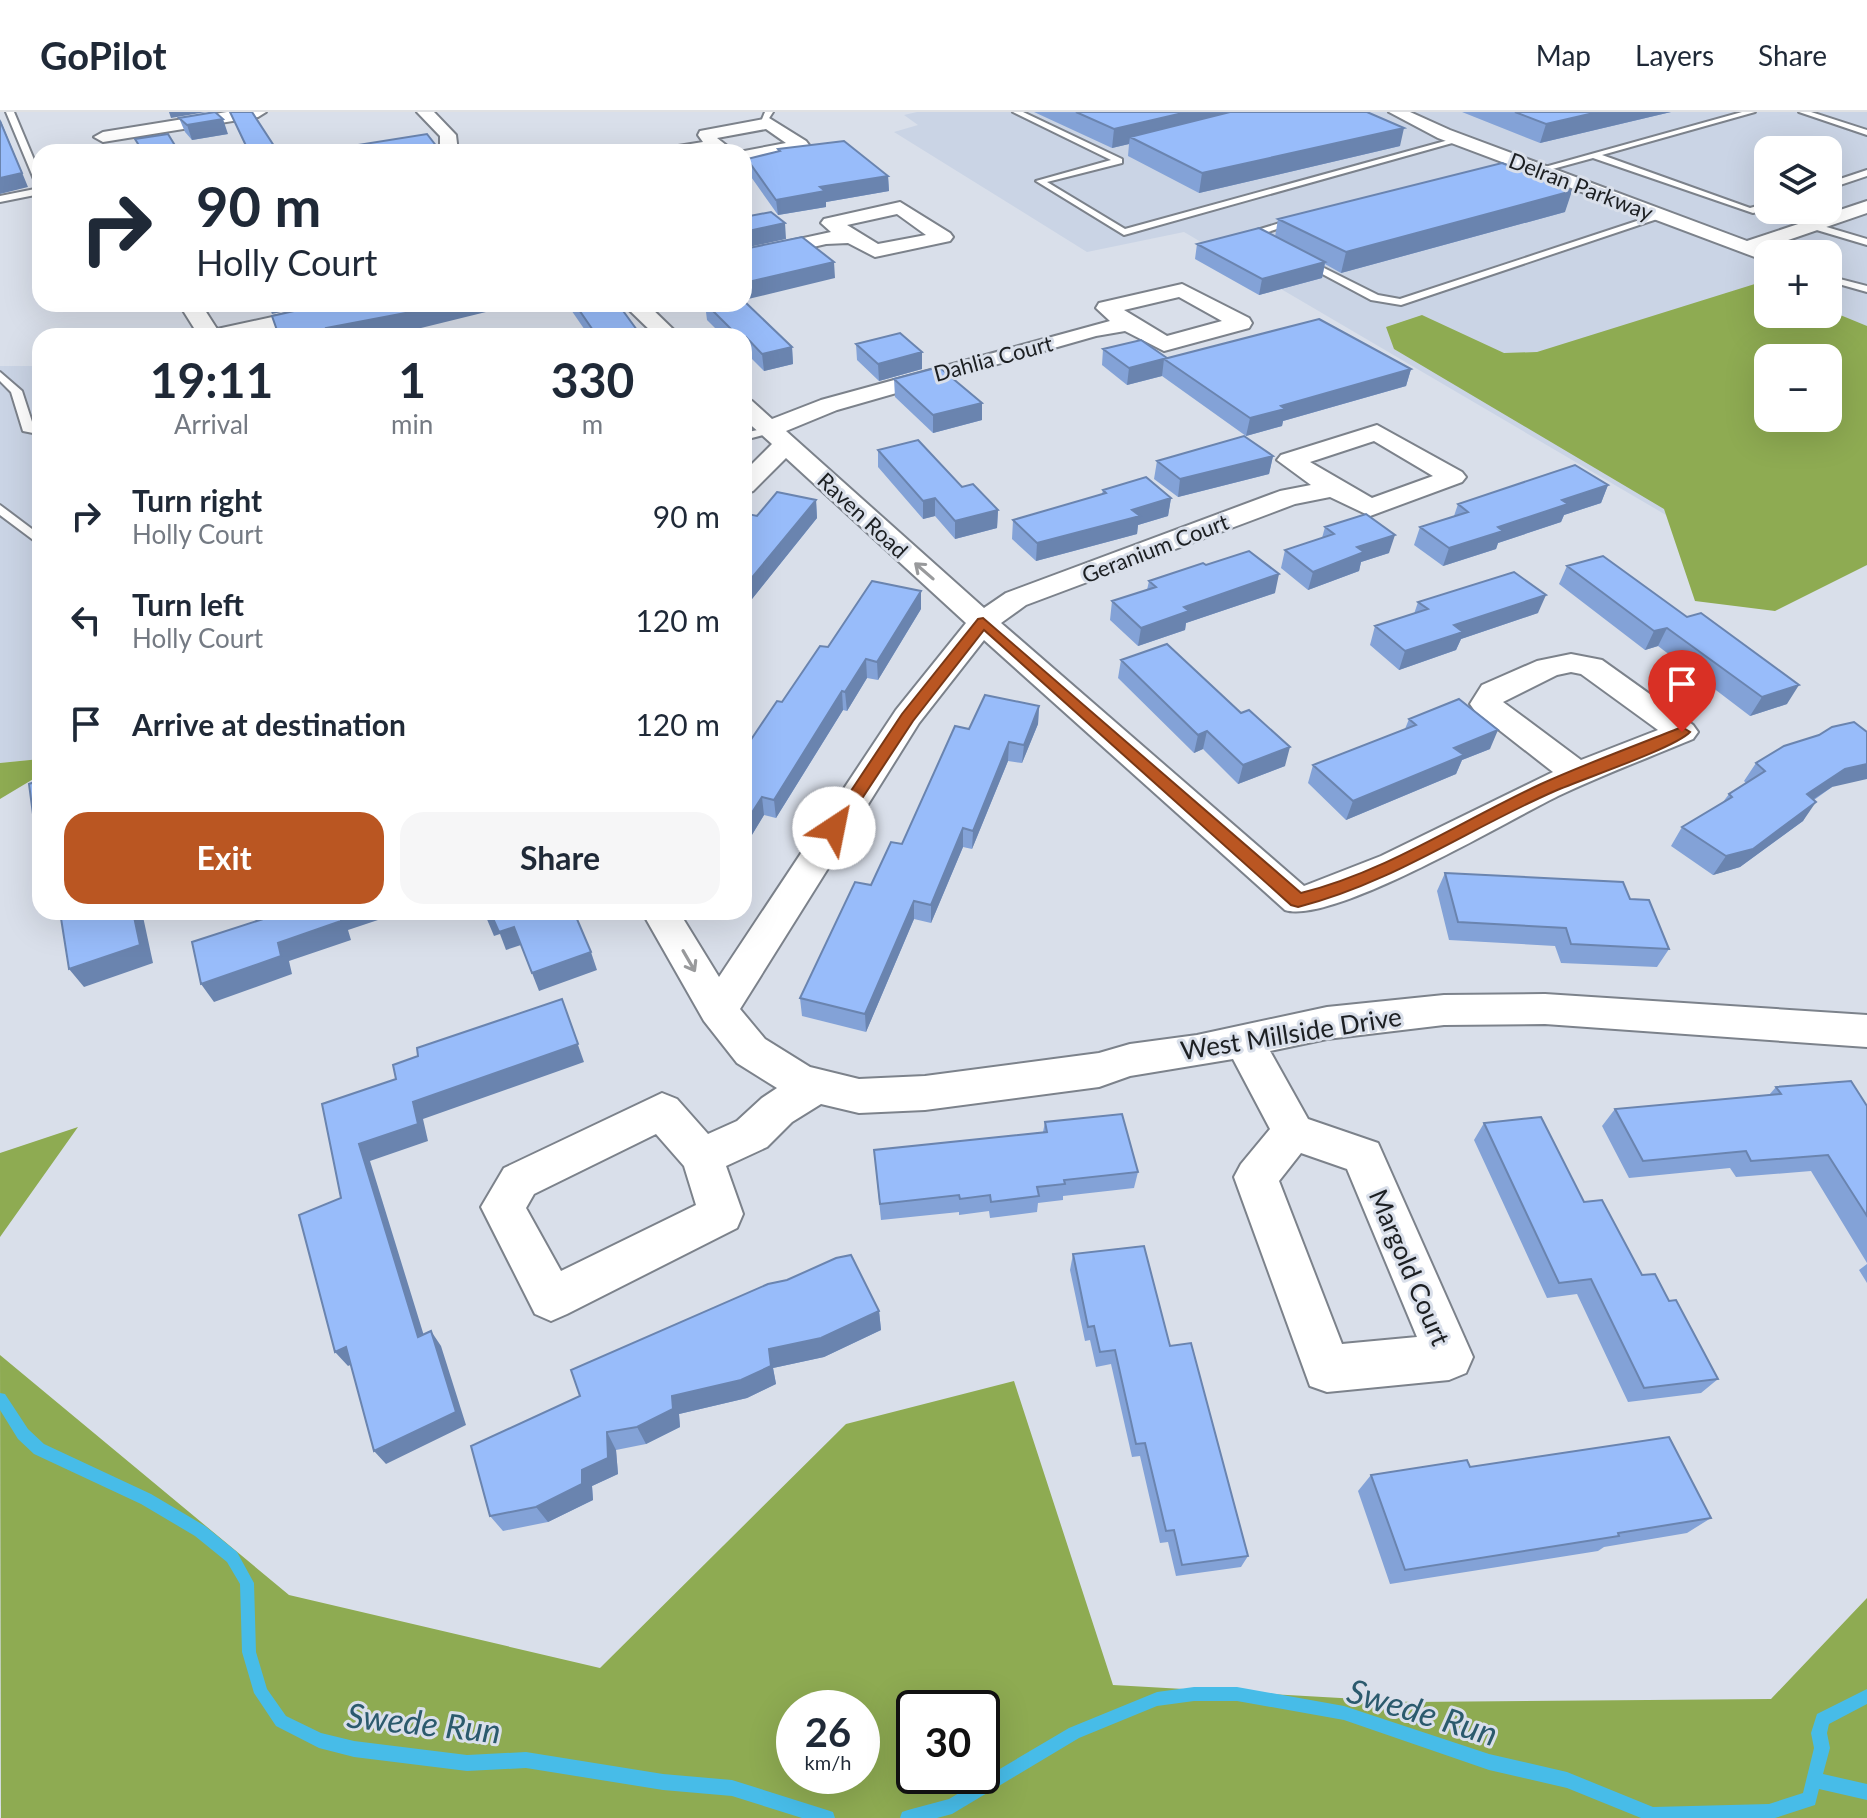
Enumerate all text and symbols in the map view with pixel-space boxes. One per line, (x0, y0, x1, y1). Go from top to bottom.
text: GoPilot (40, 32, 167, 78)
text: Map (1536, 38, 1591, 72)
text: Layers (1635, 38, 1714, 72)
text: Share (1758, 38, 1827, 72)
map controls (1754, 136, 1842, 432)
button: layers (1754, 136, 1842, 224)
street label: Delran Parkway (1505, 146, 1657, 226)
text: 90 m (196, 172, 321, 239)
icon: right (64, 176, 168, 280)
text: Holly Court (196, 240, 377, 284)
button: + (1754, 240, 1842, 328)
street label: Dahlia Court (931, 329, 1055, 387)
button: − (1754, 344, 1842, 432)
text: 19:11 (150, 351, 273, 408)
text: 1 (398, 351, 426, 408)
text: 330 (551, 351, 634, 408)
text: Arrival (174, 408, 249, 440)
text: min (391, 408, 433, 440)
text: m (582, 408, 603, 440)
street label: Raven Road (812, 466, 914, 564)
text: Turn right (132, 482, 262, 518)
icon: right (64, 494, 108, 538)
text: 90 m (653, 498, 720, 534)
street label: Geranium Court (1078, 508, 1232, 588)
text: Holly Court (132, 518, 263, 550)
one-way arrow (915, 562, 935, 580)
text: Turn left (132, 586, 244, 622)
icon: left (64, 598, 108, 642)
text: 120 m (635, 602, 720, 638)
text: Holly Court (132, 622, 263, 654)
pin (1648, 650, 1716, 732)
icon: arrive (1660, 662, 1704, 706)
icon: arrive (64, 702, 108, 746)
text: Arrive at destination (132, 706, 406, 742)
text: 120 m (635, 706, 720, 742)
position arrow (792, 786, 876, 870)
button: Exit (64, 812, 384, 904)
button: Share (400, 812, 720, 904)
one-way arrow (681, 949, 697, 972)
street label: West Millside Drive (1178, 1000, 1404, 1066)
street label: Margold Court (1363, 1184, 1457, 1350)
water label: Swede Run (1343, 1669, 1503, 1753)
speed limit sign: 30 (896, 1690, 1000, 1794)
water label: Swede Run (345, 1694, 503, 1750)
text: 26 (805, 1708, 851, 1756)
text: km/h (805, 1750, 851, 1774)

